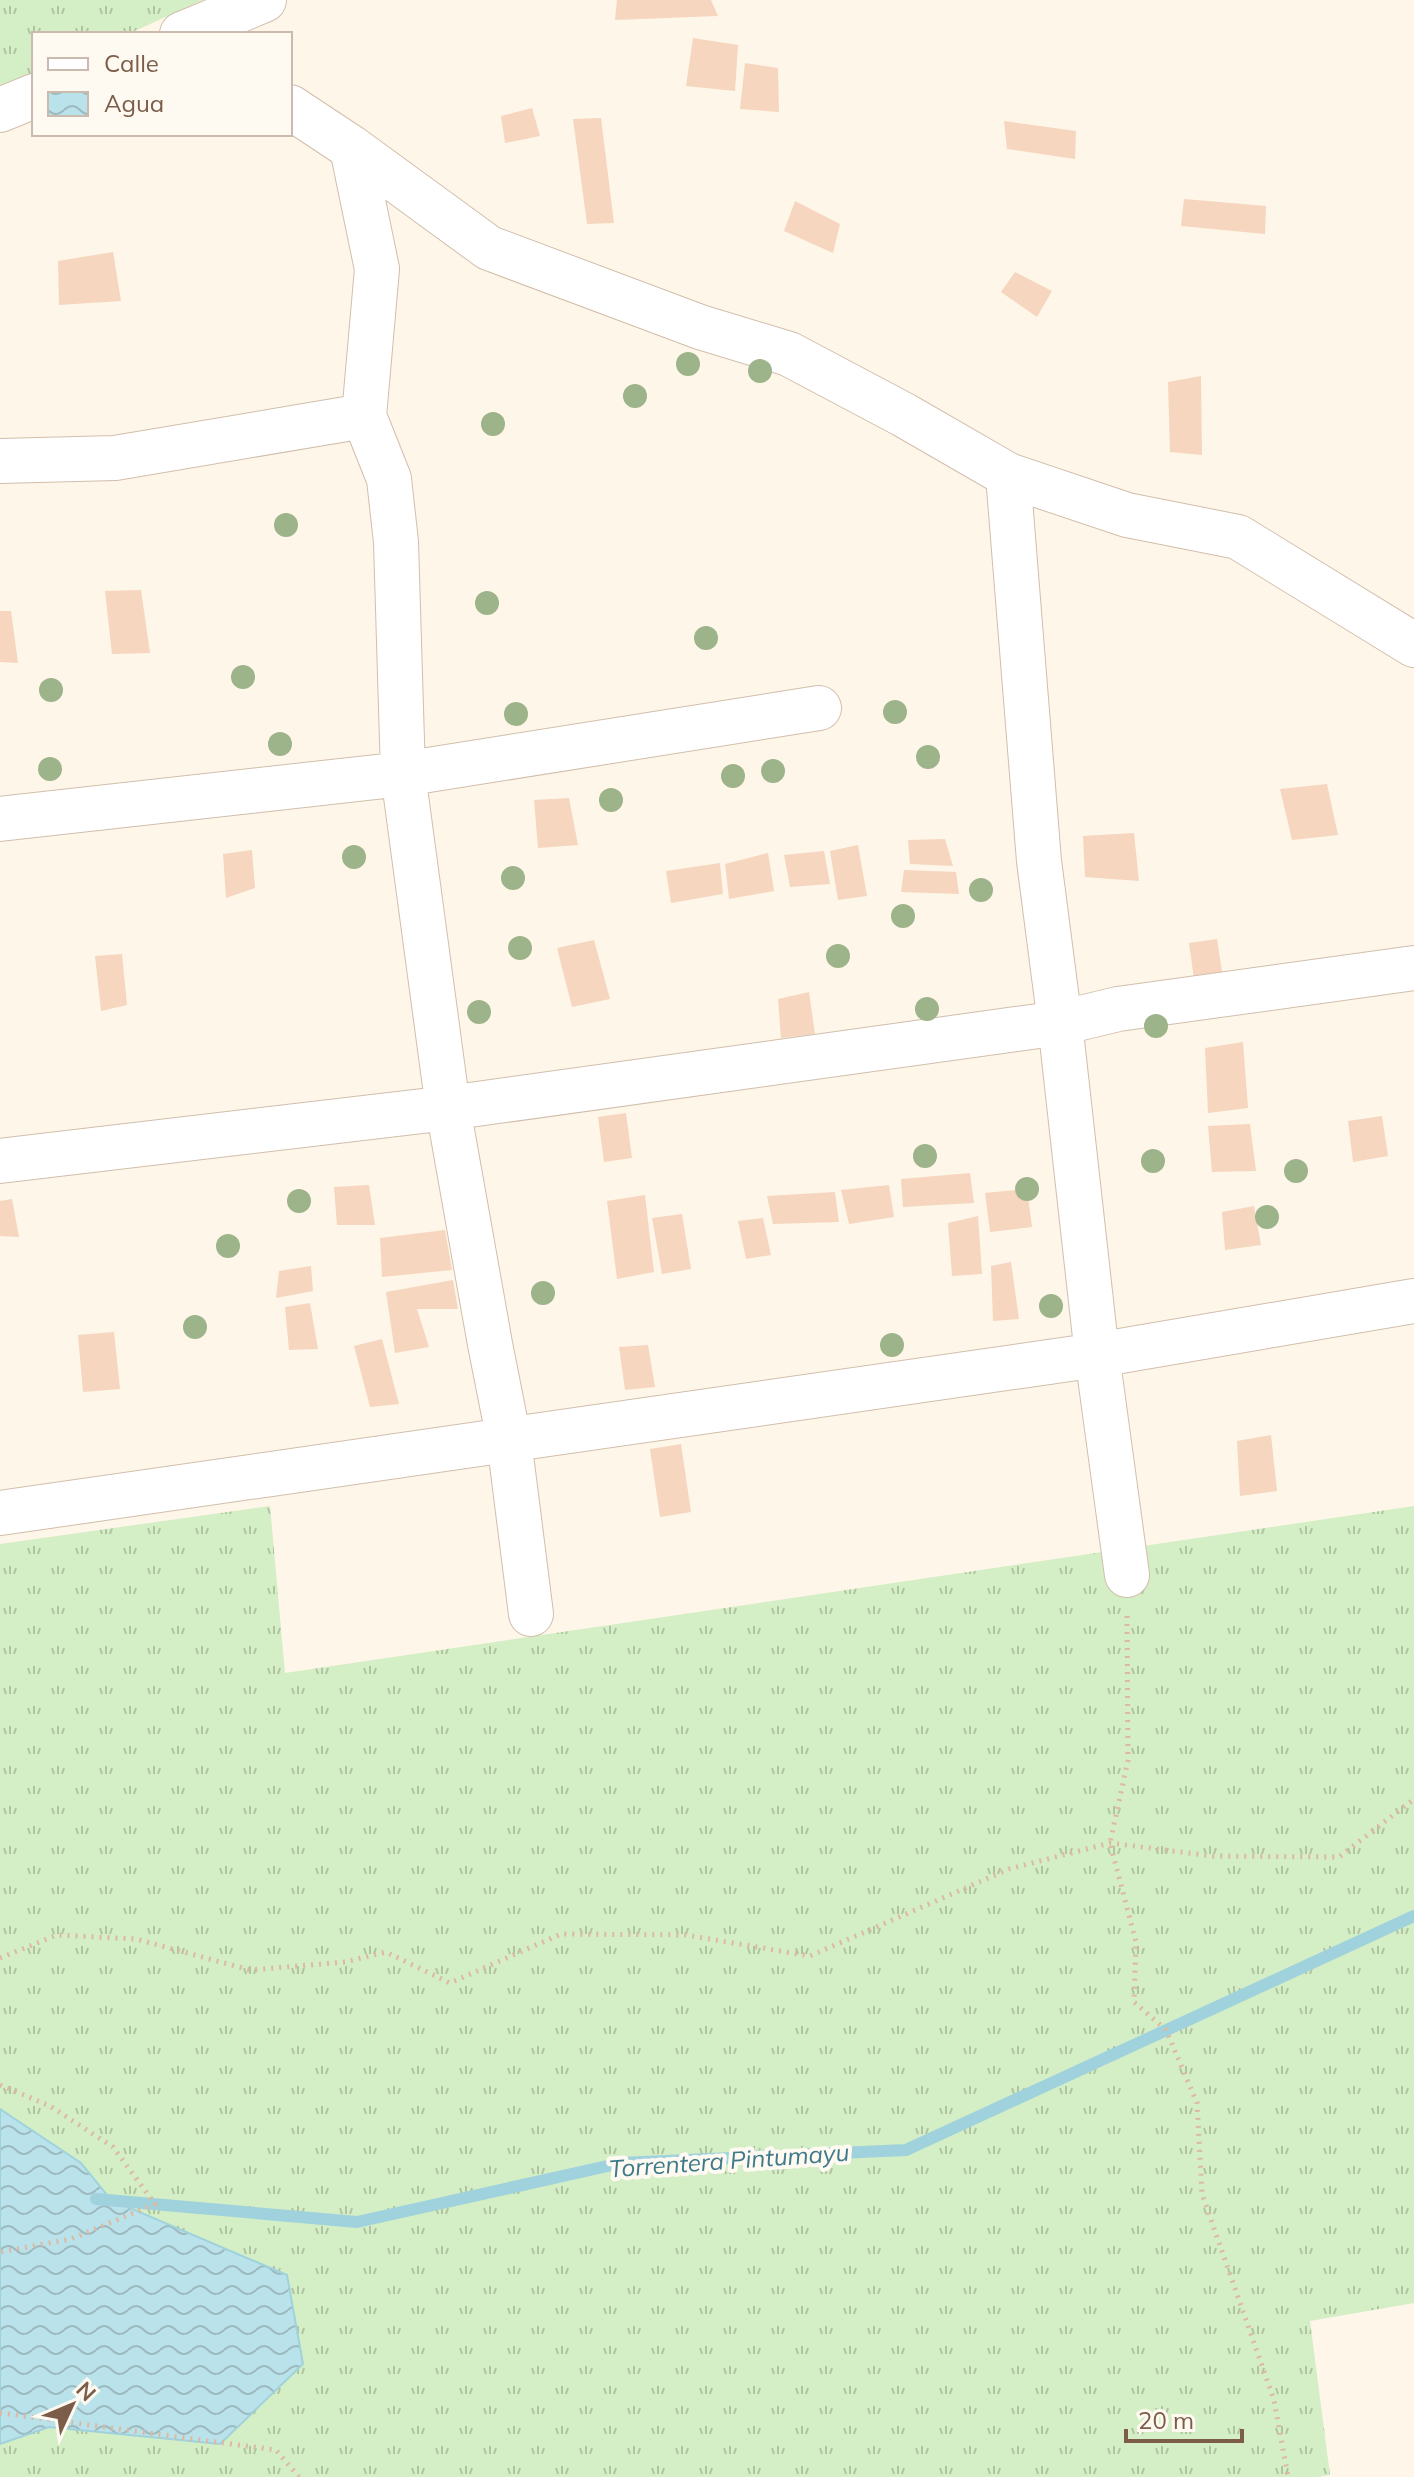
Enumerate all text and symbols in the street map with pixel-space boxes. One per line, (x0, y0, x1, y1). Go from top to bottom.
legend (32, 32, 292, 136)
text: Calle (104, 48, 159, 78)
text: Agua (104, 88, 164, 118)
water label: Torrentera Pintumayu (608, 2137, 850, 2183)
north arrow (32, 2365, 112, 2445)
text: N (71, 2375, 102, 2407)
scale bar (1126, 2393, 1242, 2443)
text: 20 m (1138, 2405, 1194, 2435)

